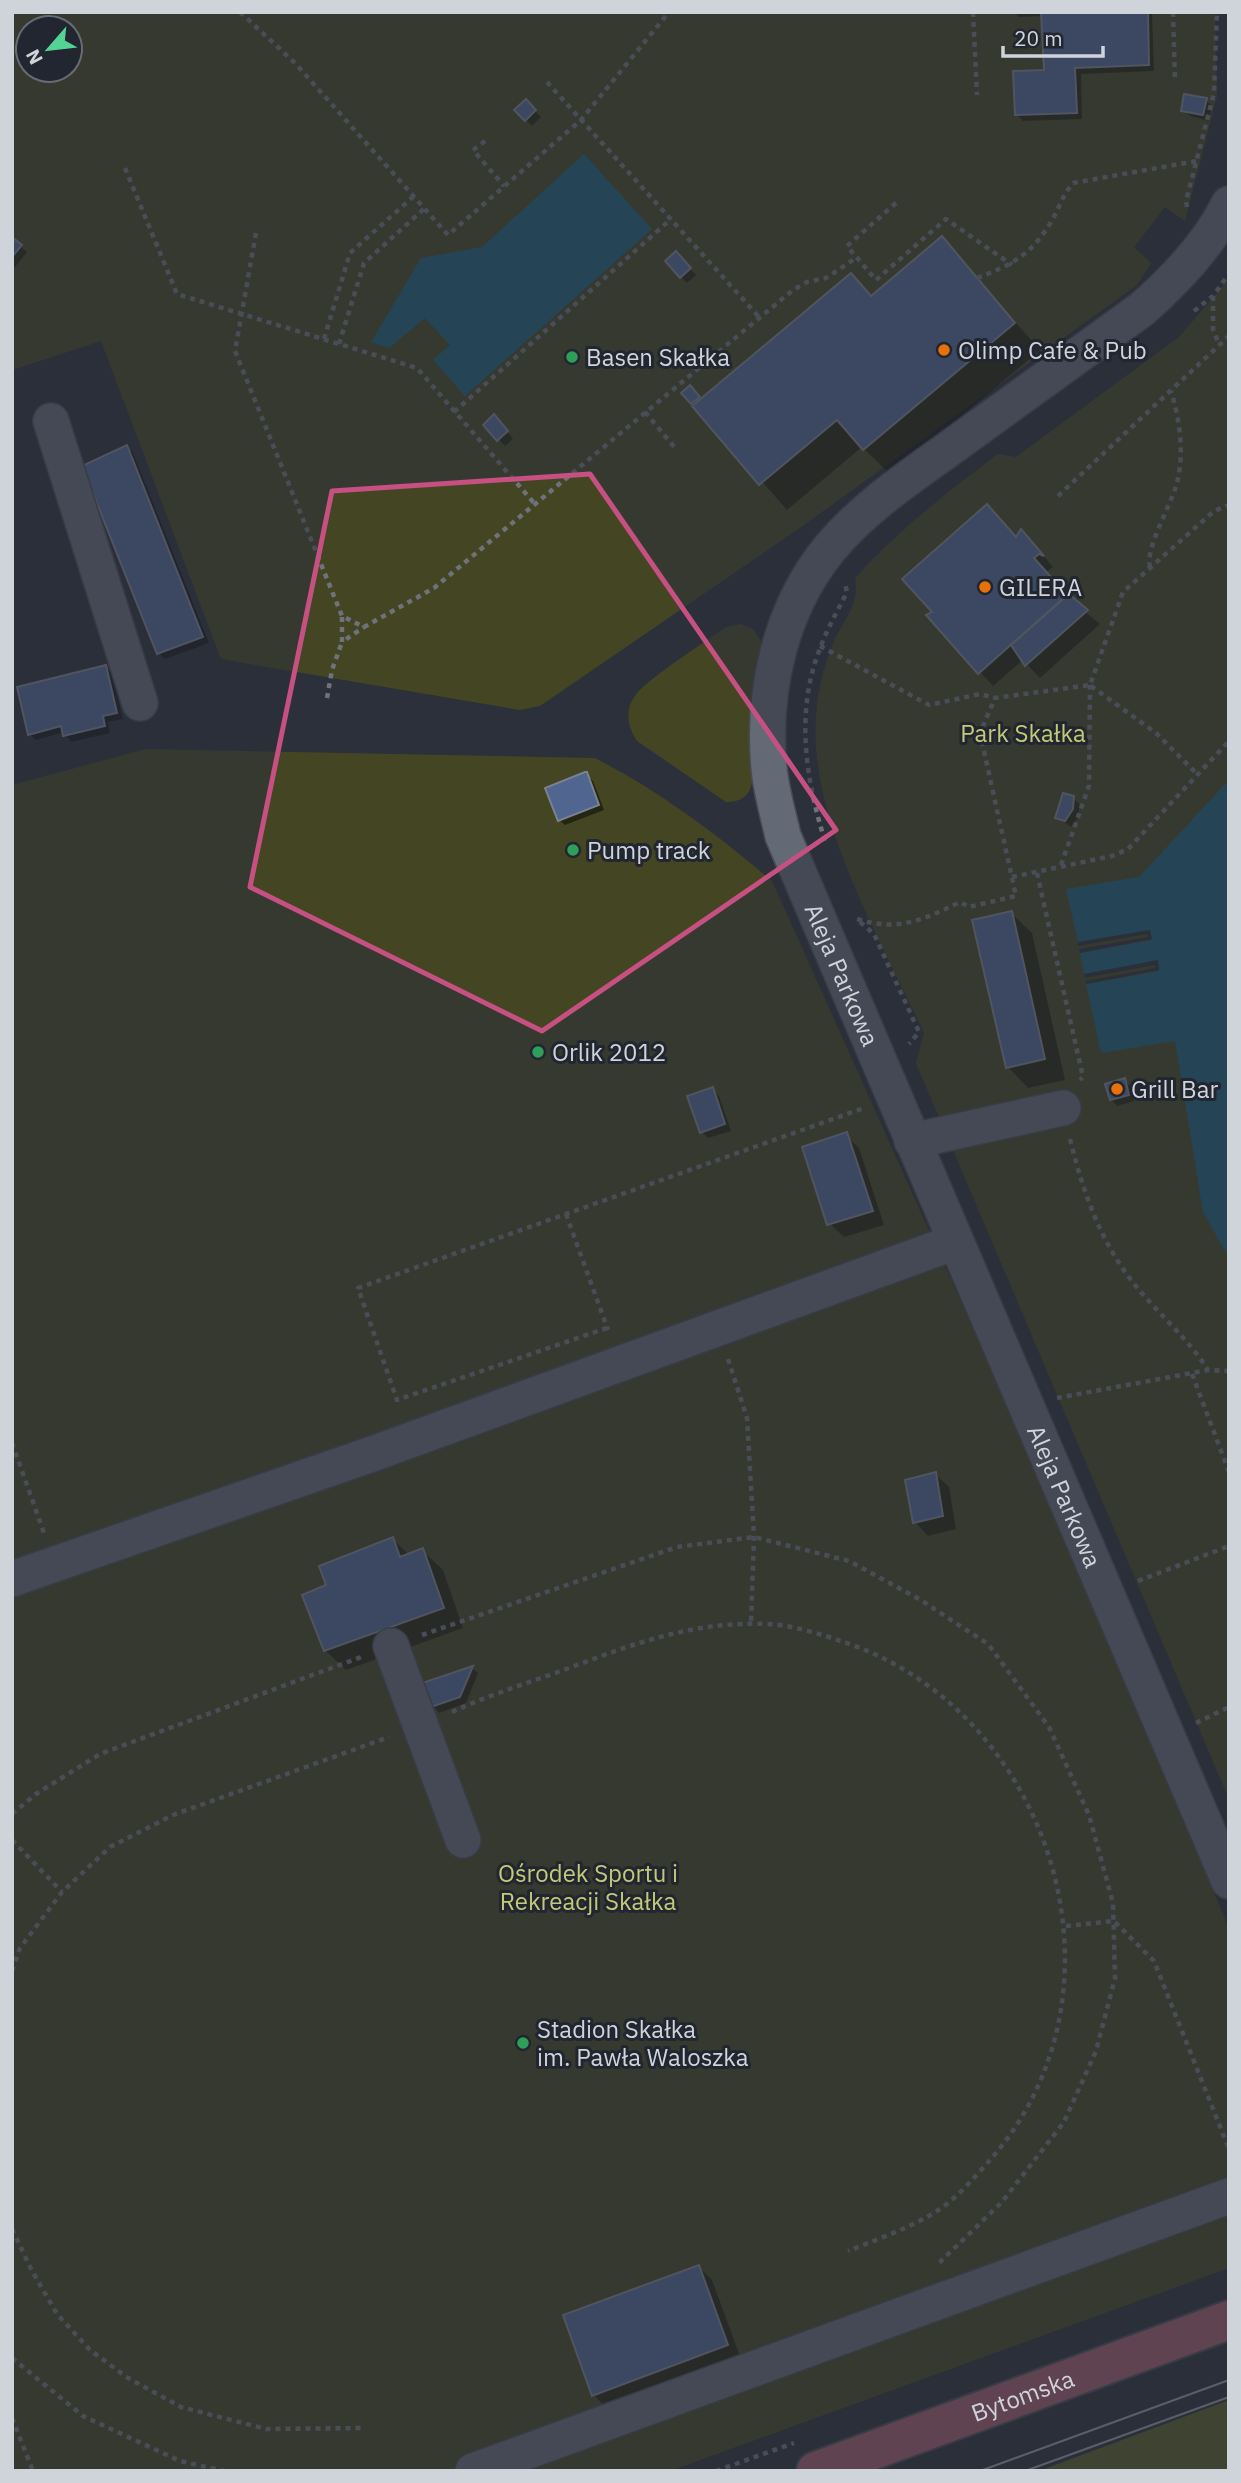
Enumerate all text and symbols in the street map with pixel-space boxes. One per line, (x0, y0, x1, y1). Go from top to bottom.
north arrow (14, 14, 84, 84)
scale bar (1003, 14, 1103, 58)
text: 20 m (1014, 24, 1063, 52)
text: N (20, 45, 48, 69)
place label: Olimp Cafe & Pub (958, 334, 1147, 366)
place label: Basen Skałka (586, 341, 730, 373)
marker: Olimp Cafe & Pub (936, 342, 952, 358)
marker: Basen Skałka (564, 349, 580, 365)
place label: GILERA (999, 571, 1082, 603)
marker: GILERA (977, 579, 993, 595)
park label: Park Skałka (960, 717, 1086, 749)
place label: Pump track (587, 834, 711, 866)
marker: Pump track (565, 842, 581, 858)
street label: Aleja Parkowa (798, 898, 887, 1051)
place label: Orlik 2012 (552, 1036, 666, 1068)
marker: Orlik 2012 (530, 1044, 546, 1060)
place label: Grill Bar (1131, 1073, 1219, 1105)
marker: Grill Bar (1109, 1081, 1125, 1097)
street label: Aleja Parkowa (1020, 1420, 1109, 1573)
park label: Ośrodek Sportu i Rekreacji Skałka (498, 1857, 678, 1917)
place label: Stadion Skałka im. Pawła Waloszka (537, 2013, 749, 2073)
marker: Stadion Skałka im. Pawła Waloszka (515, 2035, 531, 2051)
street label: Bytomska (967, 2362, 1079, 2429)

